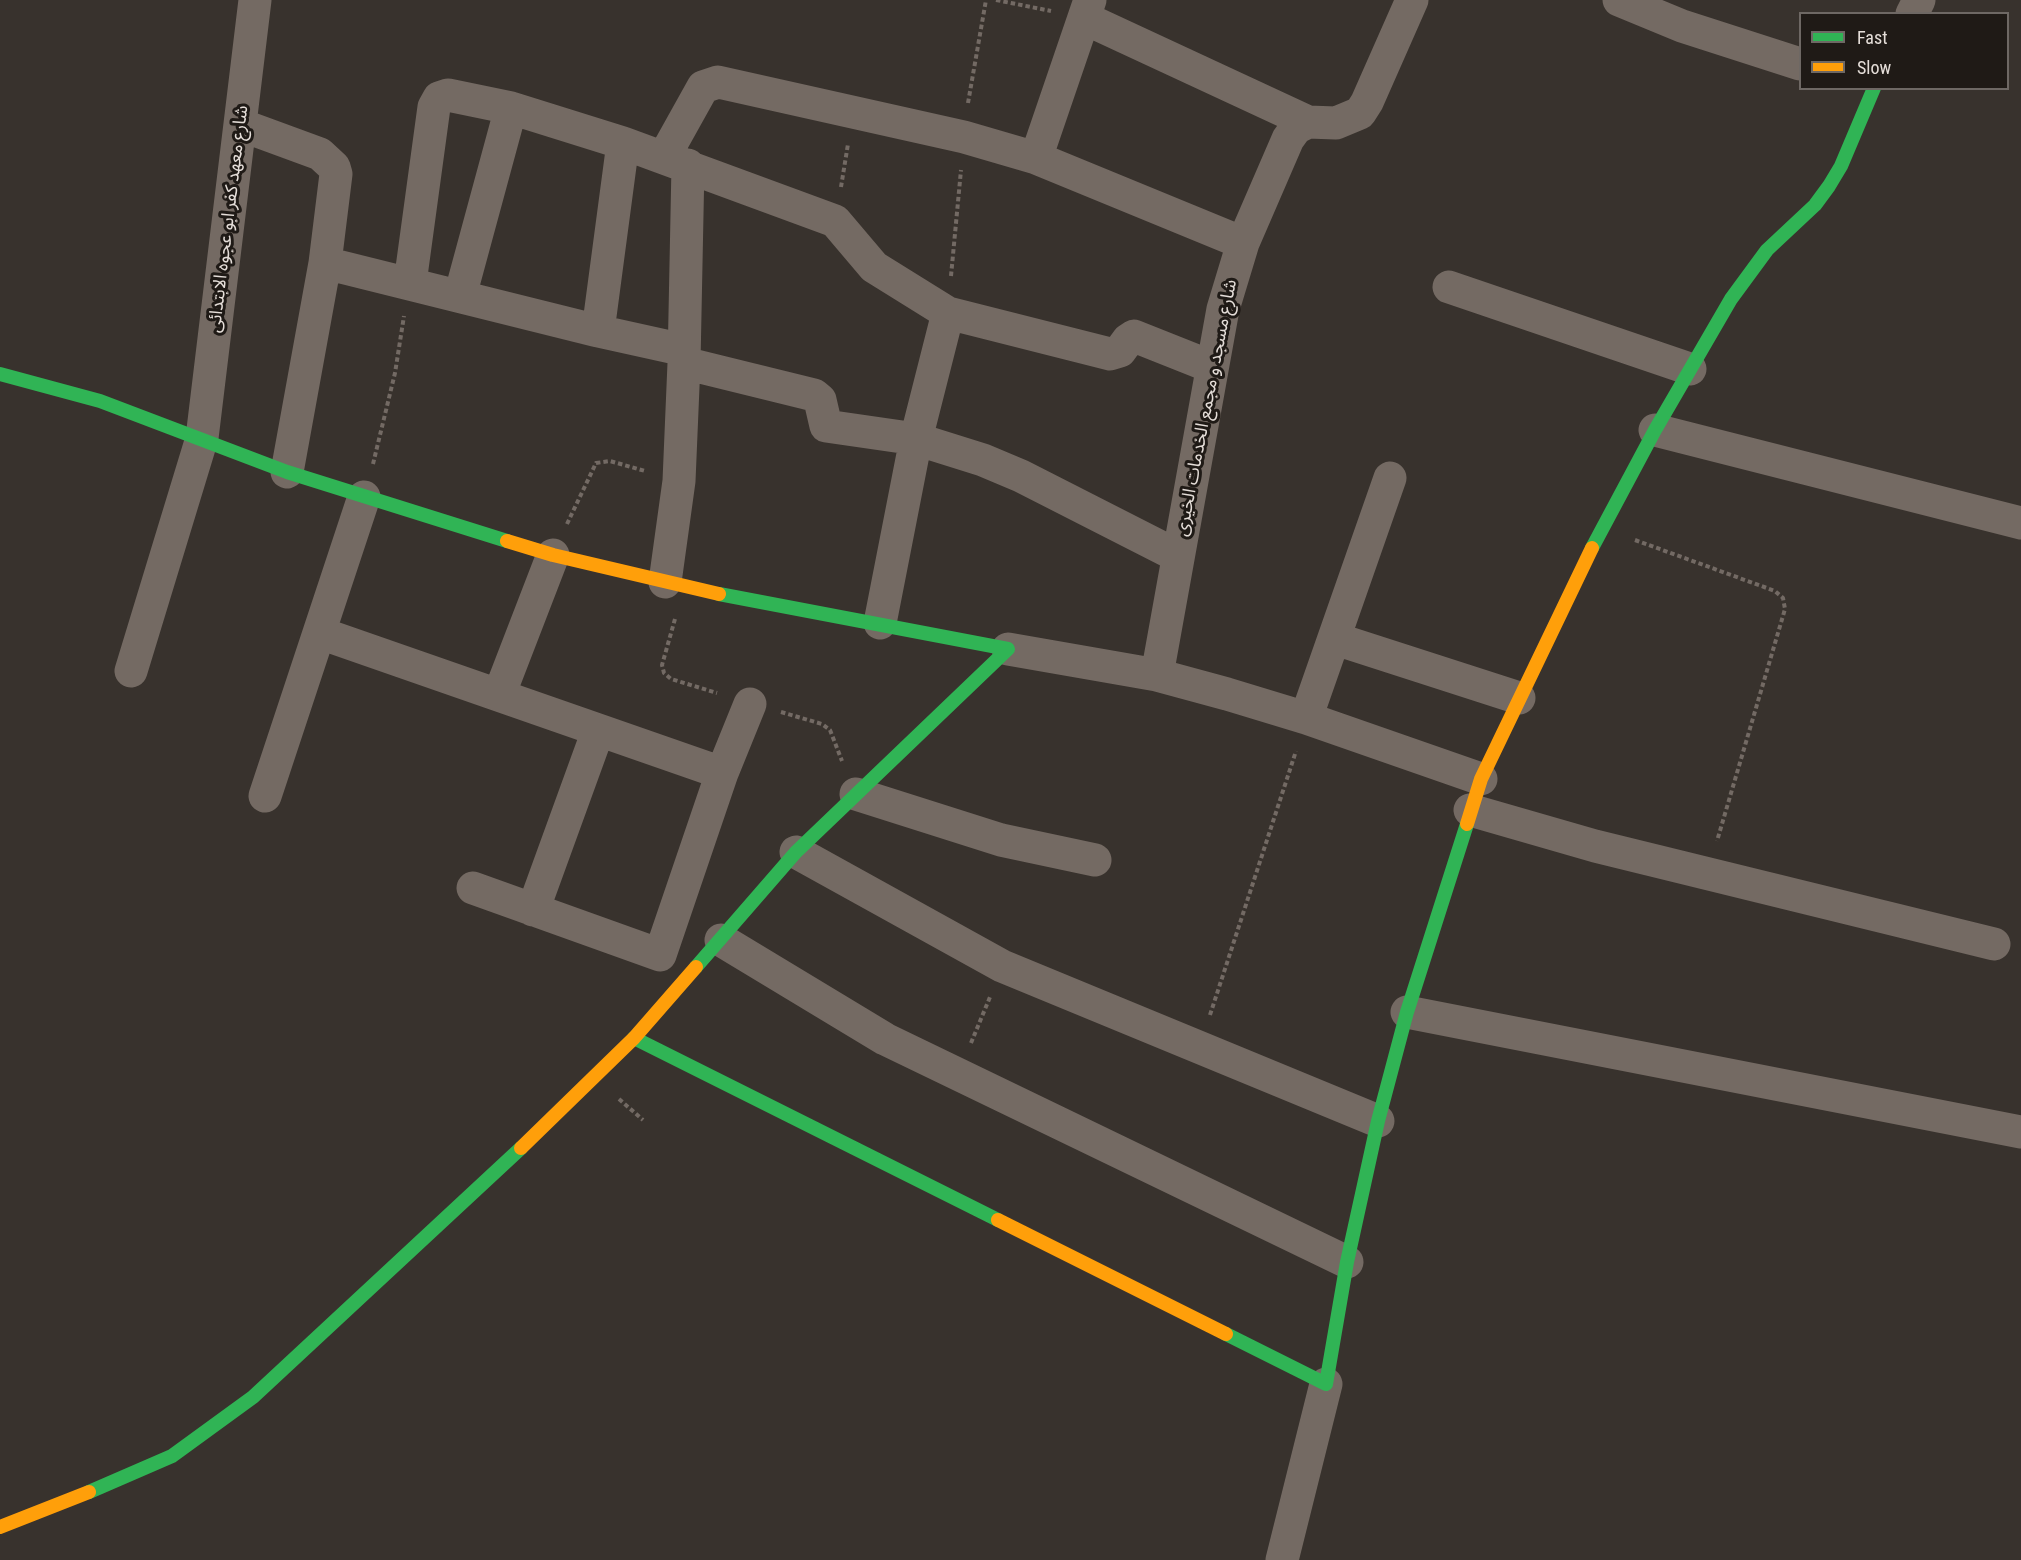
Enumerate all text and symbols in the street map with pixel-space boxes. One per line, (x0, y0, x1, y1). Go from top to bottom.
legend (1799, 12, 2009, 90)
text: Fast (1857, 27, 1888, 48)
text: Slow (1857, 57, 1891, 78)
street label: شارع معهد كفر ابو عجوه الابتدائى (204, 104, 254, 334)
street label: شارع مسجد و مجمع الخدمات الخيرى (1172, 278, 1242, 538)

